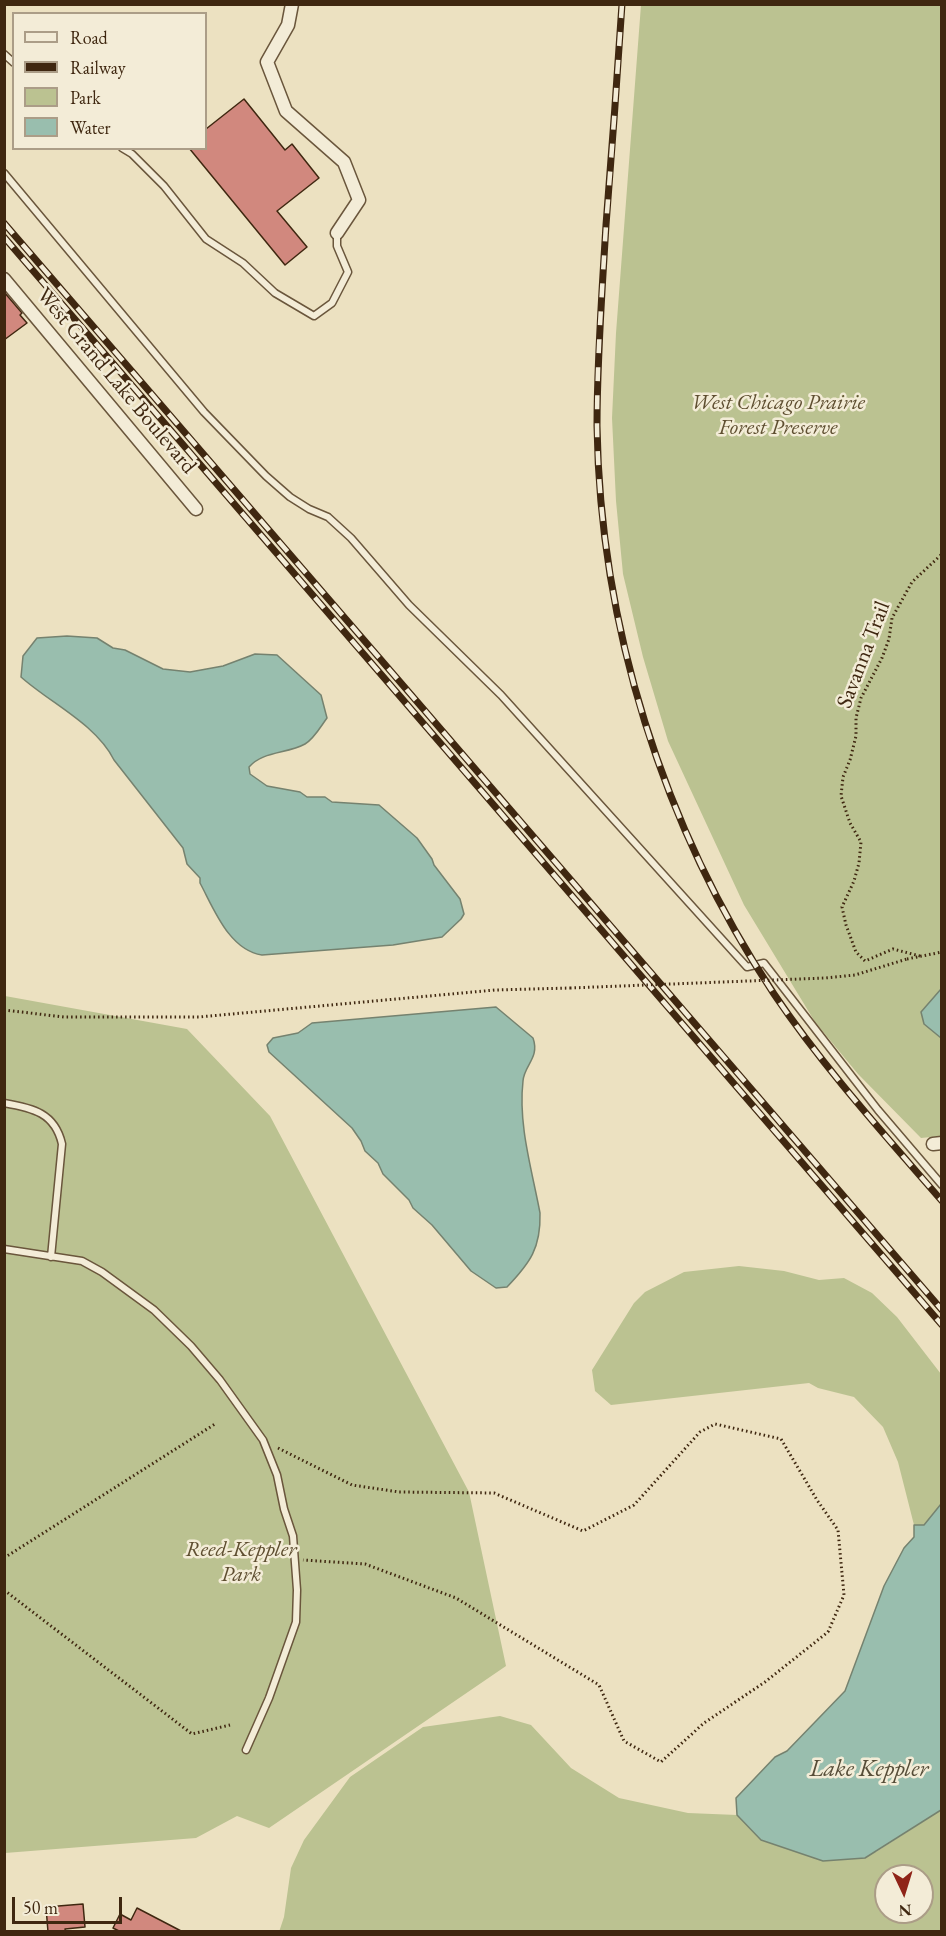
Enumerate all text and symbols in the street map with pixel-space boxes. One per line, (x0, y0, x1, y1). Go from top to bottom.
legend (12, 12, 207, 150)
text: Road (70, 26, 108, 49)
text: Railway (70, 56, 126, 79)
text: Park (70, 86, 101, 109)
text: Water (70, 116, 111, 139)
street label: West Grand Lake Boulevard (30, 283, 202, 479)
park label: West Chicago Prairie Forest Preserve (691, 390, 865, 442)
street label: Savanna Trail (832, 598, 896, 712)
park label: Reed-Keppler Park (185, 1537, 297, 1588)
water label: Lake Keppler (810, 1755, 928, 1783)
north arrow (874, 1864, 934, 1924)
scale bar (15, 1885, 124, 1923)
text: 50 m (23, 1896, 58, 1919)
text: N (898, 1900, 912, 1921)

